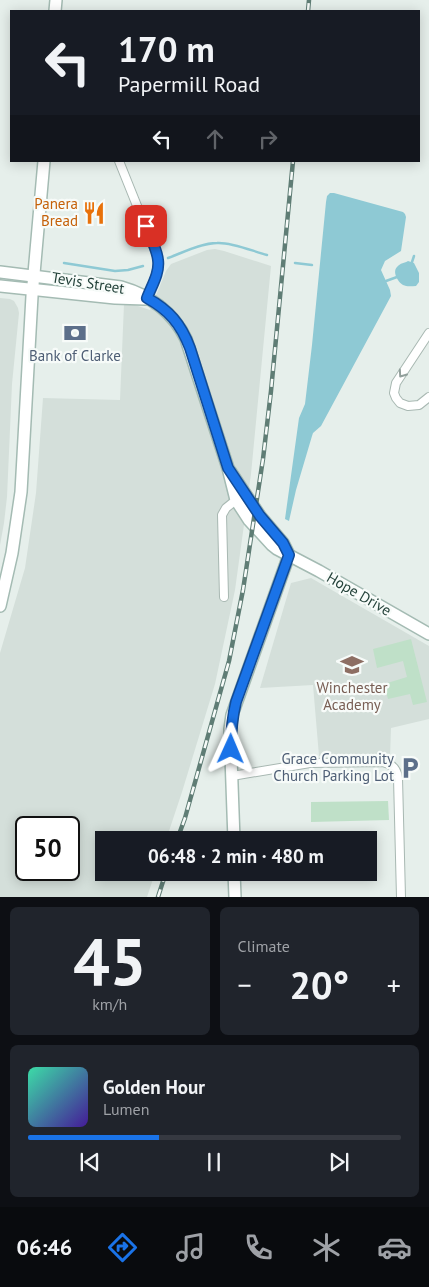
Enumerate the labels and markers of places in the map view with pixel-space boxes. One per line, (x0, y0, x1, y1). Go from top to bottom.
place label: Panera Bread (34, 194, 78, 230)
restaurant icon: Panera Bread (81, 200, 107, 226)
pin (125, 205, 167, 247)
bank icon: Bank of Clarke (62, 320, 88, 346)
place label: Bank of Clarke (29, 346, 121, 365)
school or university icon: Winchester Academy (339, 652, 365, 678)
place label: Winchester Academy (316, 678, 388, 714)
place label: Grace Community Church Parking Lot (273, 749, 394, 785)
parking icon: Grace Community Church Parking Lot (397, 755, 423, 781)

